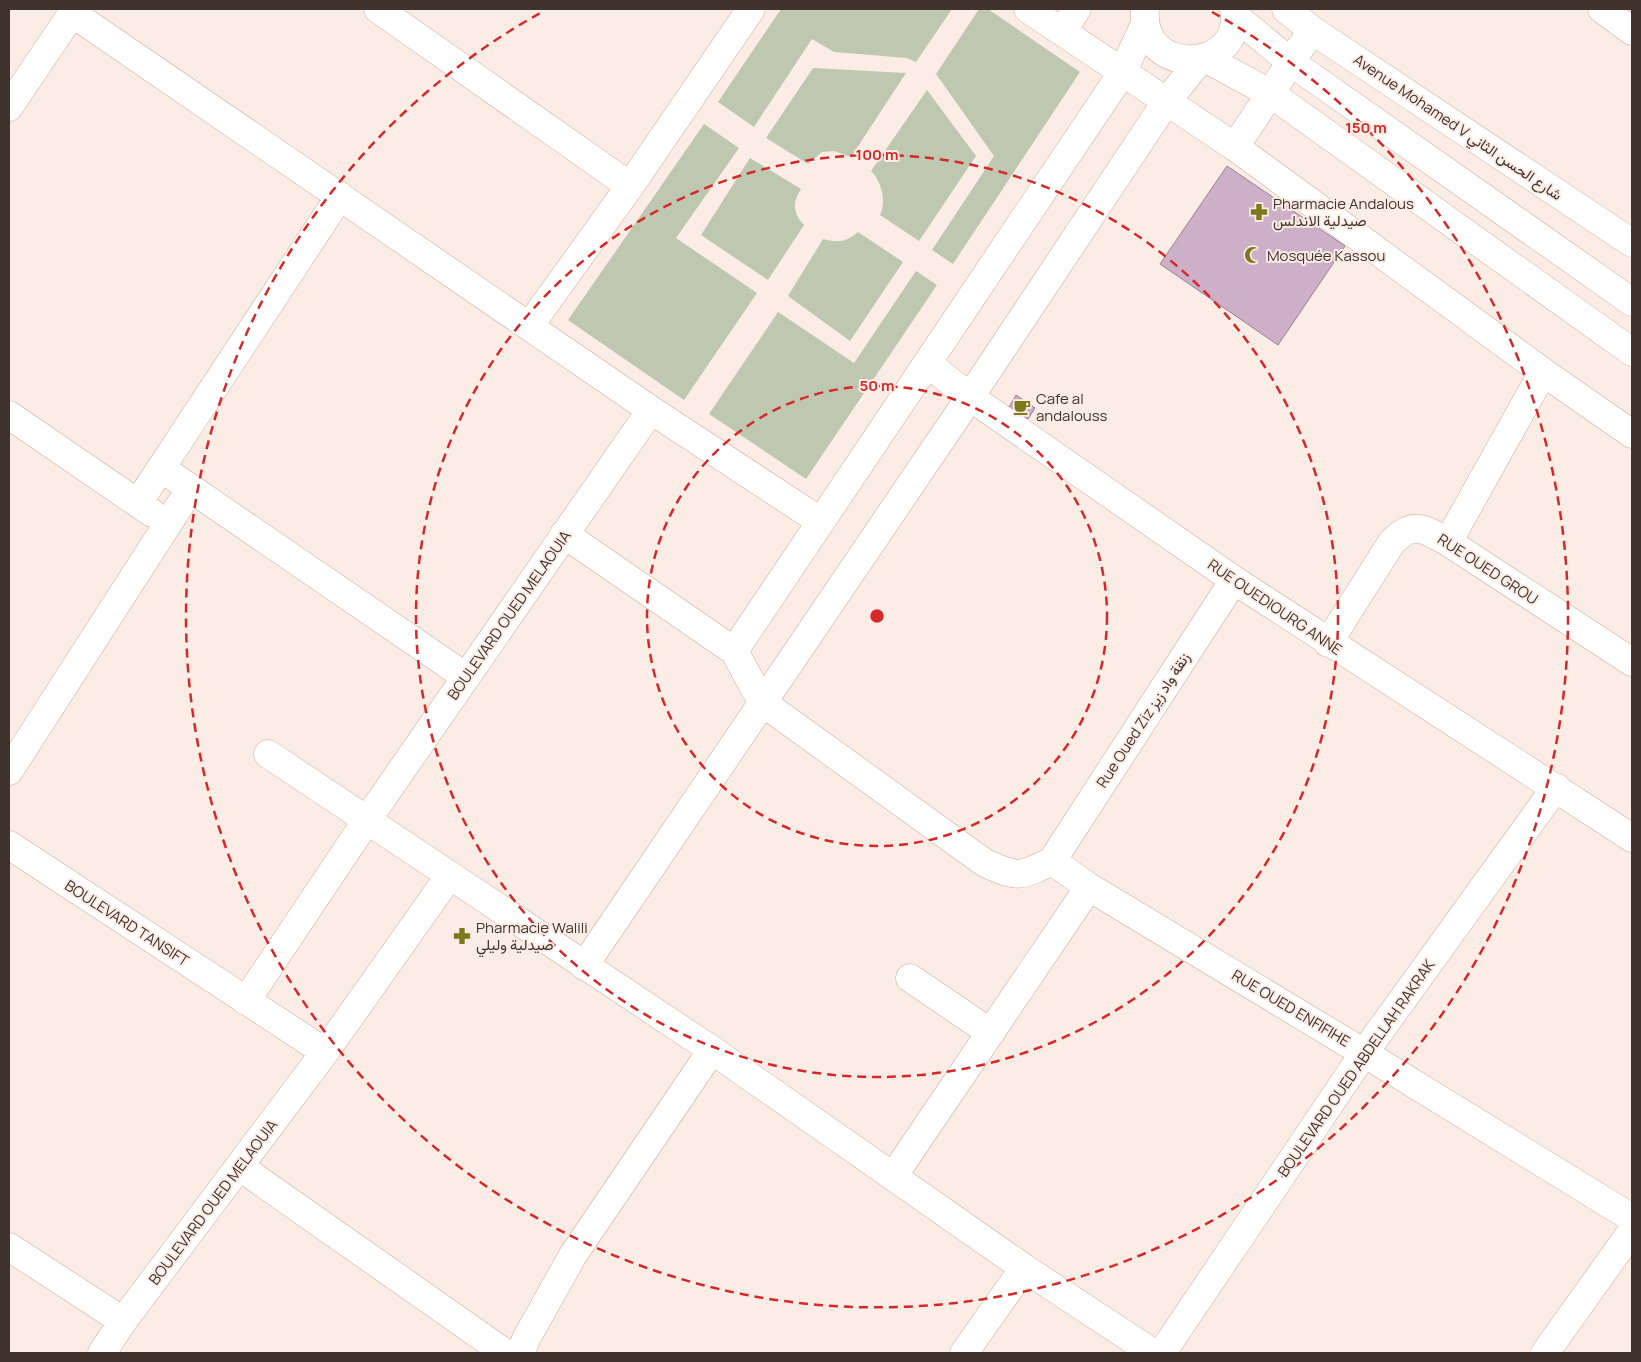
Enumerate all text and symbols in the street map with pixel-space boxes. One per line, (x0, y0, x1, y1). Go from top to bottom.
street label: Avenue Mohamed V شارع الحسن الثاني (1348, 49, 1567, 208)
text: 150 m (1345, 117, 1387, 138)
text: 100 m (856, 144, 898, 165)
place label: Pharmacie Andalous صيدلية الاندلس (1273, 193, 1414, 231)
pharmacy icon: Pharmacie Andalous صيدلية الاندلس (1249, 202, 1269, 222)
mosque icon: Mosquée Kassou (1243, 245, 1263, 265)
place label: Mosquée Kassou (1267, 245, 1385, 266)
text: 50 m (859, 375, 895, 396)
place label: Cafe al andalouss (1036, 388, 1108, 426)
cafe icon: Cafe al andalouss (1012, 397, 1032, 417)
street label: BOULEVARD OUED MELAOUIA (442, 526, 576, 704)
street label: RUE OUED GROU (1434, 529, 1542, 609)
street label: RUE OUEDIOURG ANNE (1204, 554, 1346, 660)
centre of rings (868, 607, 886, 625)
street label: Rue Oued Ziz زنقة واد زيز (1091, 648, 1195, 792)
street label: BOULEVARD TANSIFT (61, 875, 193, 971)
place label: Pharmacie Walili صيدلية وليلي (476, 917, 588, 958)
pharmacy icon: Pharmacie Walili صيدلية وليلي (452, 926, 472, 946)
street label: BOULEVARD OUED ABDELLAH RAKRAK (1273, 955, 1439, 1181)
street label: RUE OUED ENFIFIHE (1228, 964, 1354, 1052)
street label: BOULEVARD OUED MELAOUIA (144, 1115, 283, 1289)

